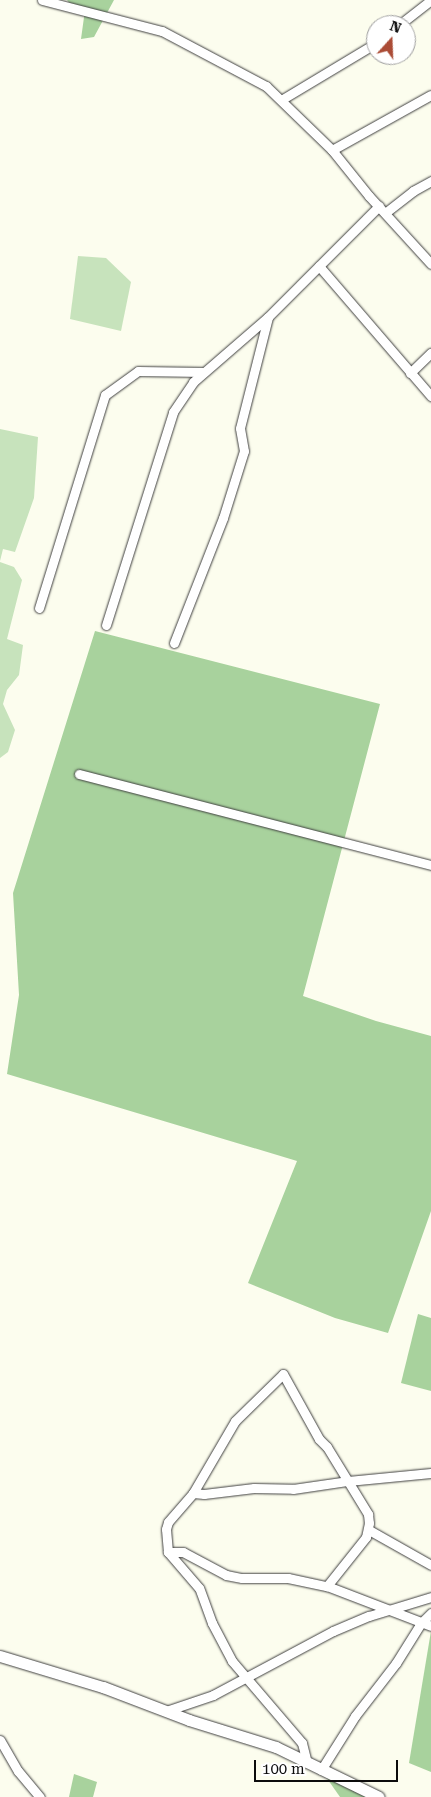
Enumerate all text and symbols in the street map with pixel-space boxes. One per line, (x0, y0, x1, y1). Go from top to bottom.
north arrow (366, 15, 416, 65)
text: N (388, 17, 404, 36)
scale bar (256, 1750, 400, 1782)
text: 100 m (262, 1760, 305, 1778)

